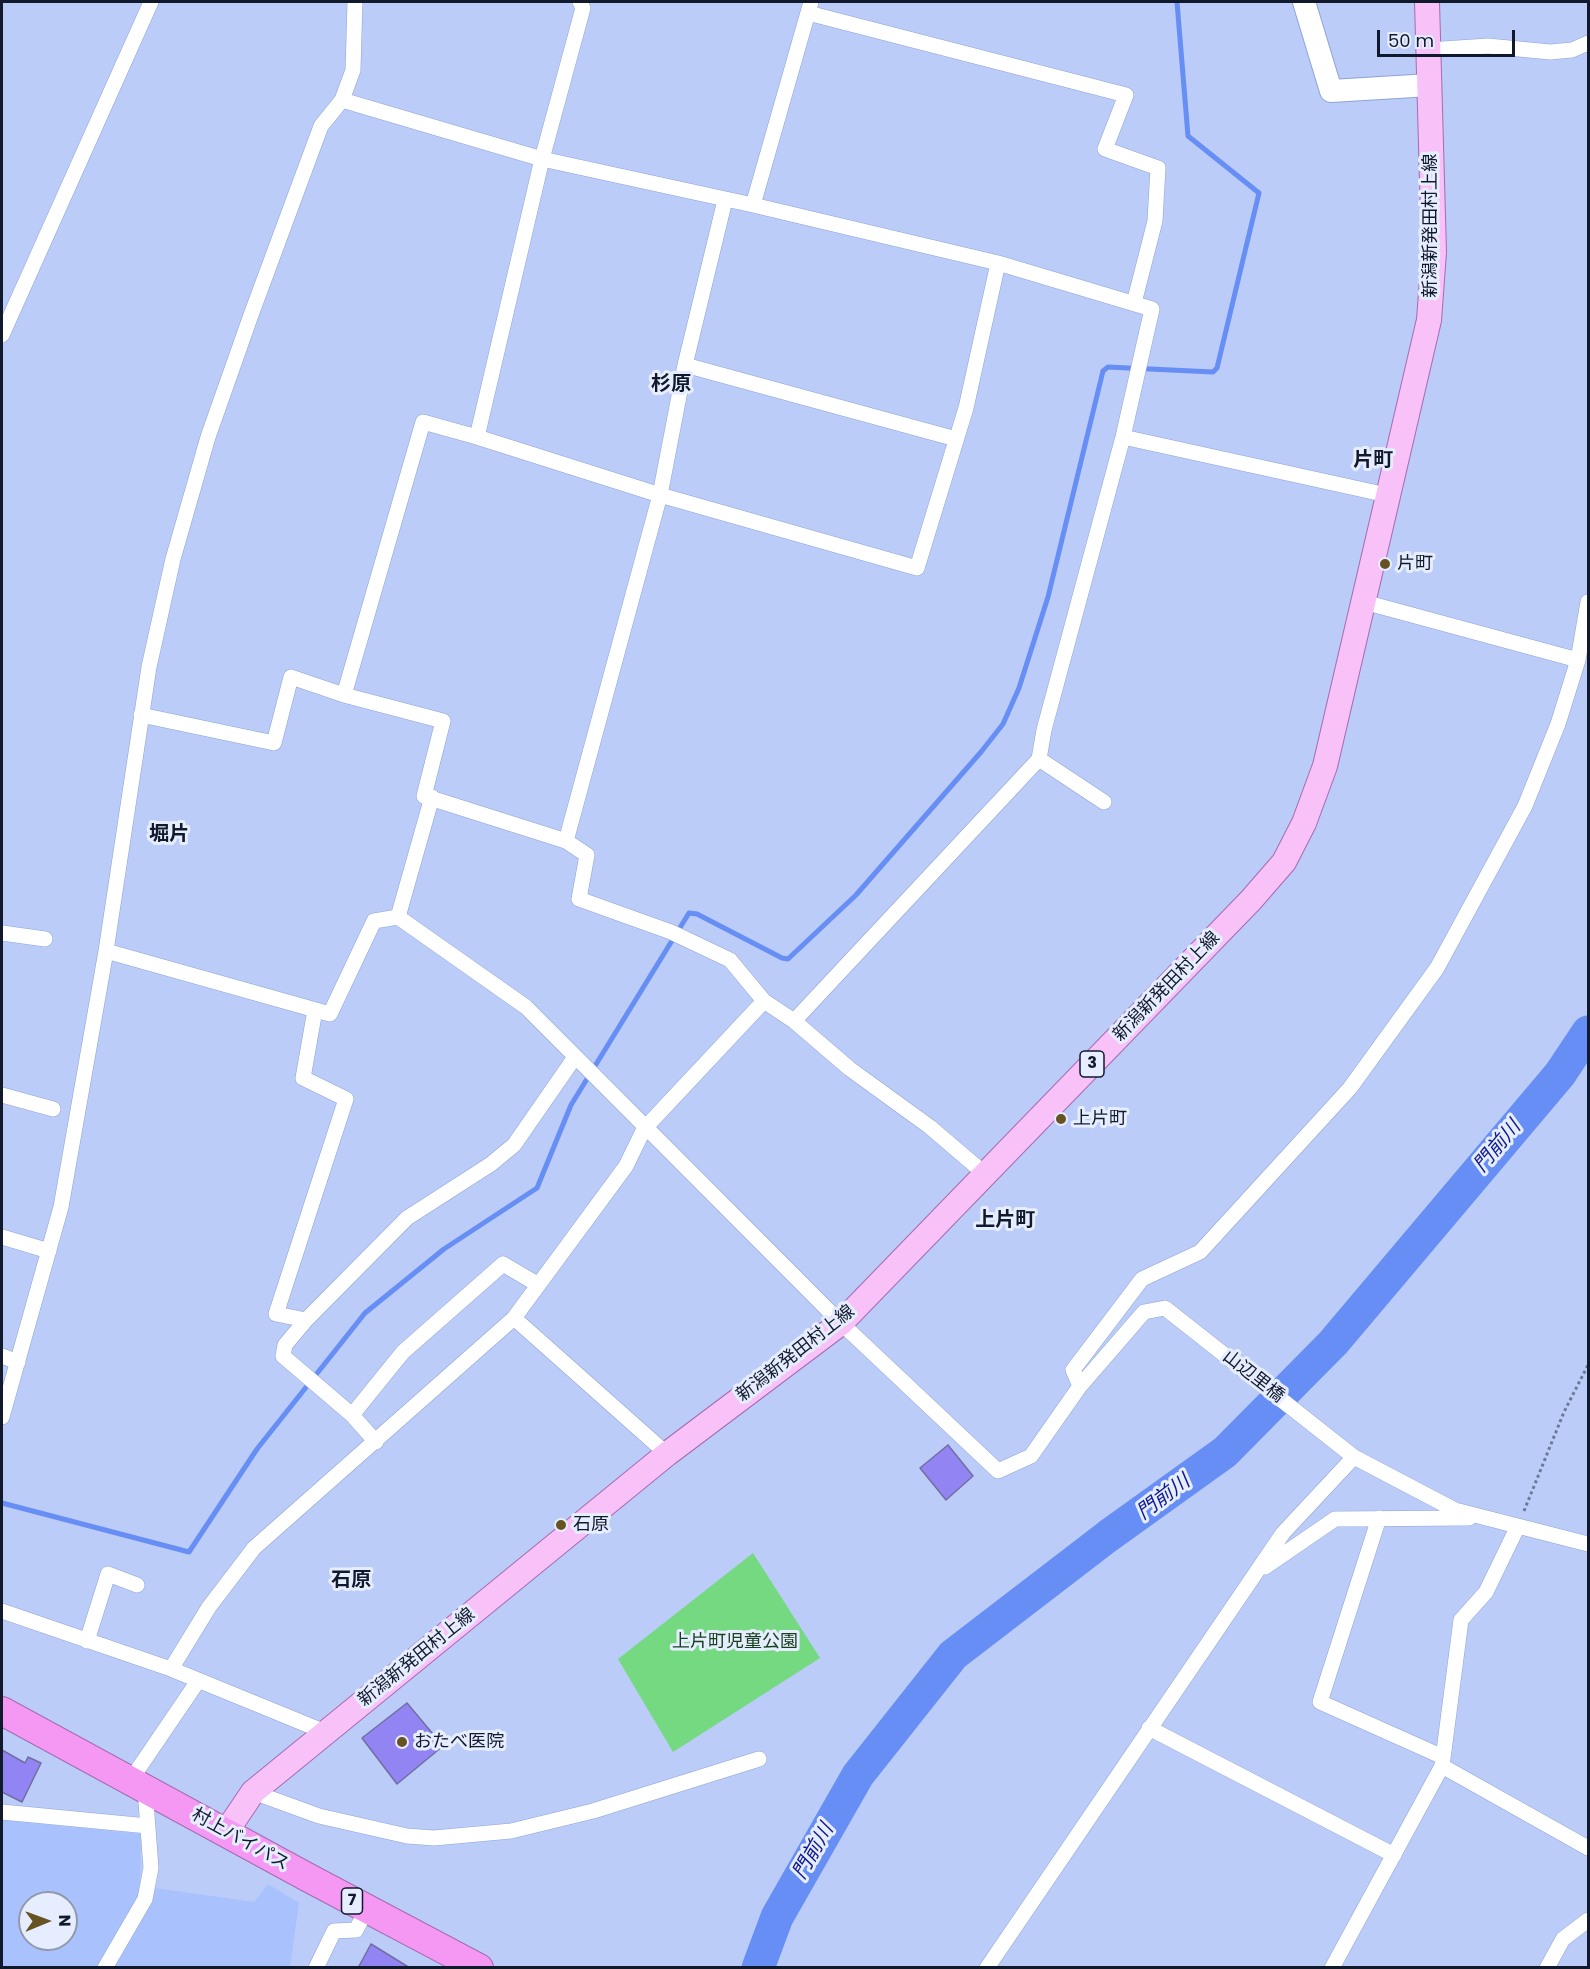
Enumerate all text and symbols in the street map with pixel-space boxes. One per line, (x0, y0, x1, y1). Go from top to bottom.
scale bar (1380, 18, 1518, 56)
text: 50 m (1388, 28, 1434, 53)
street label: 新潟新発田村上線 (1420, 154, 1442, 298)
district label: 杉原 (651, 373, 691, 397)
district label: 片町 (1353, 449, 1393, 473)
place label: 片町 (1397, 553, 1433, 575)
marker: 片町 (1378, 557, 1392, 571)
district label: 堀片 (149, 823, 189, 847)
street label: 新潟新発田村上線 (1109, 928, 1225, 1046)
road number: 3 (1080, 1051, 1104, 1077)
place label: 上片町 (1073, 1108, 1127, 1130)
marker: 上片町 (1054, 1112, 1068, 1126)
water label: 門前川 (1470, 1116, 1526, 1178)
district label: 上片町 (975, 1209, 1035, 1233)
street label: 新潟新発田村上線 (733, 1301, 859, 1407)
street label: 山辺里橋 (1218, 1346, 1288, 1408)
water label: 門前川 (1133, 1470, 1195, 1526)
place label: 石原 (573, 1514, 609, 1536)
marker: 石原 (554, 1518, 568, 1532)
district label: 石原 (331, 1569, 371, 1593)
street label: 新潟新発田村上線 (354, 1604, 480, 1712)
park label: 上片町児童公園 (672, 1631, 798, 1653)
place label: おたべ医院 (414, 1731, 504, 1753)
marker: おたべ医院 (395, 1735, 409, 1749)
street label: 村上バイパス (188, 1804, 292, 1876)
water label: 門前川 (789, 1820, 839, 1884)
road number: 7 (342, 1888, 362, 1914)
north arrow (18, 1891, 78, 1951)
text: N (53, 1914, 76, 1927)

